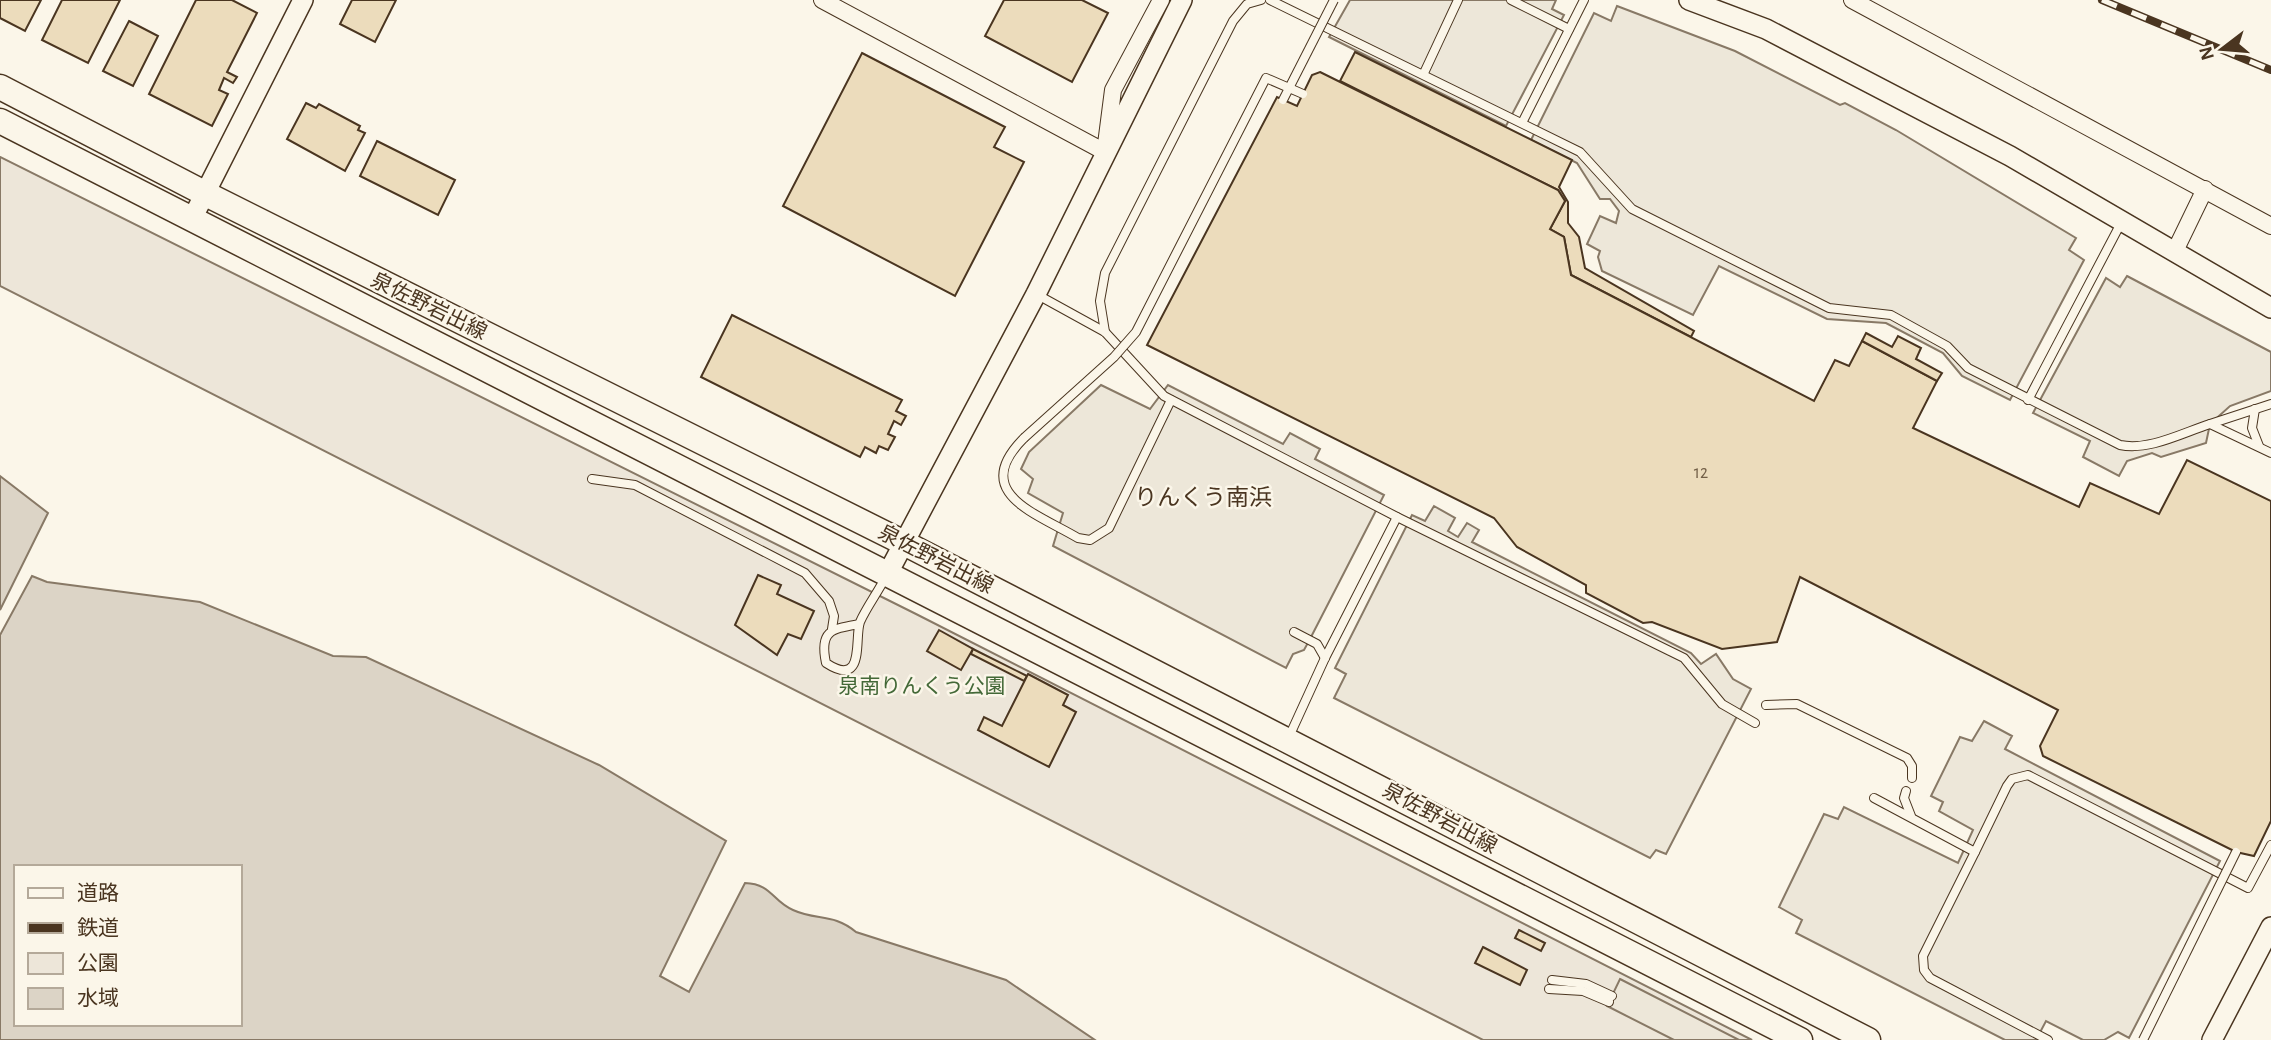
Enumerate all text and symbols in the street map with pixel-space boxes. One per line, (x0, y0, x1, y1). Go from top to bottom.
north arrow (2187, 14, 2257, 84)
text: N (2196, 44, 2218, 62)
street label: 泉佐野岩出線 (368, 268, 490, 344)
house number: 12 (1694, 464, 1708, 482)
district label: りんくう南浜 (1134, 485, 1272, 510)
street label: 泉佐野岩出線 (875, 521, 997, 597)
park label: 泉南りんくう公園 (838, 675, 1006, 697)
street label: 泉佐野岩出線 (1379, 779, 1501, 857)
legend (14, 865, 242, 1026)
text: 道路 (77, 882, 119, 904)
text: 鉄道 (77, 917, 119, 939)
text: 公園 (77, 953, 119, 974)
text: 水域 (77, 987, 119, 1009)

